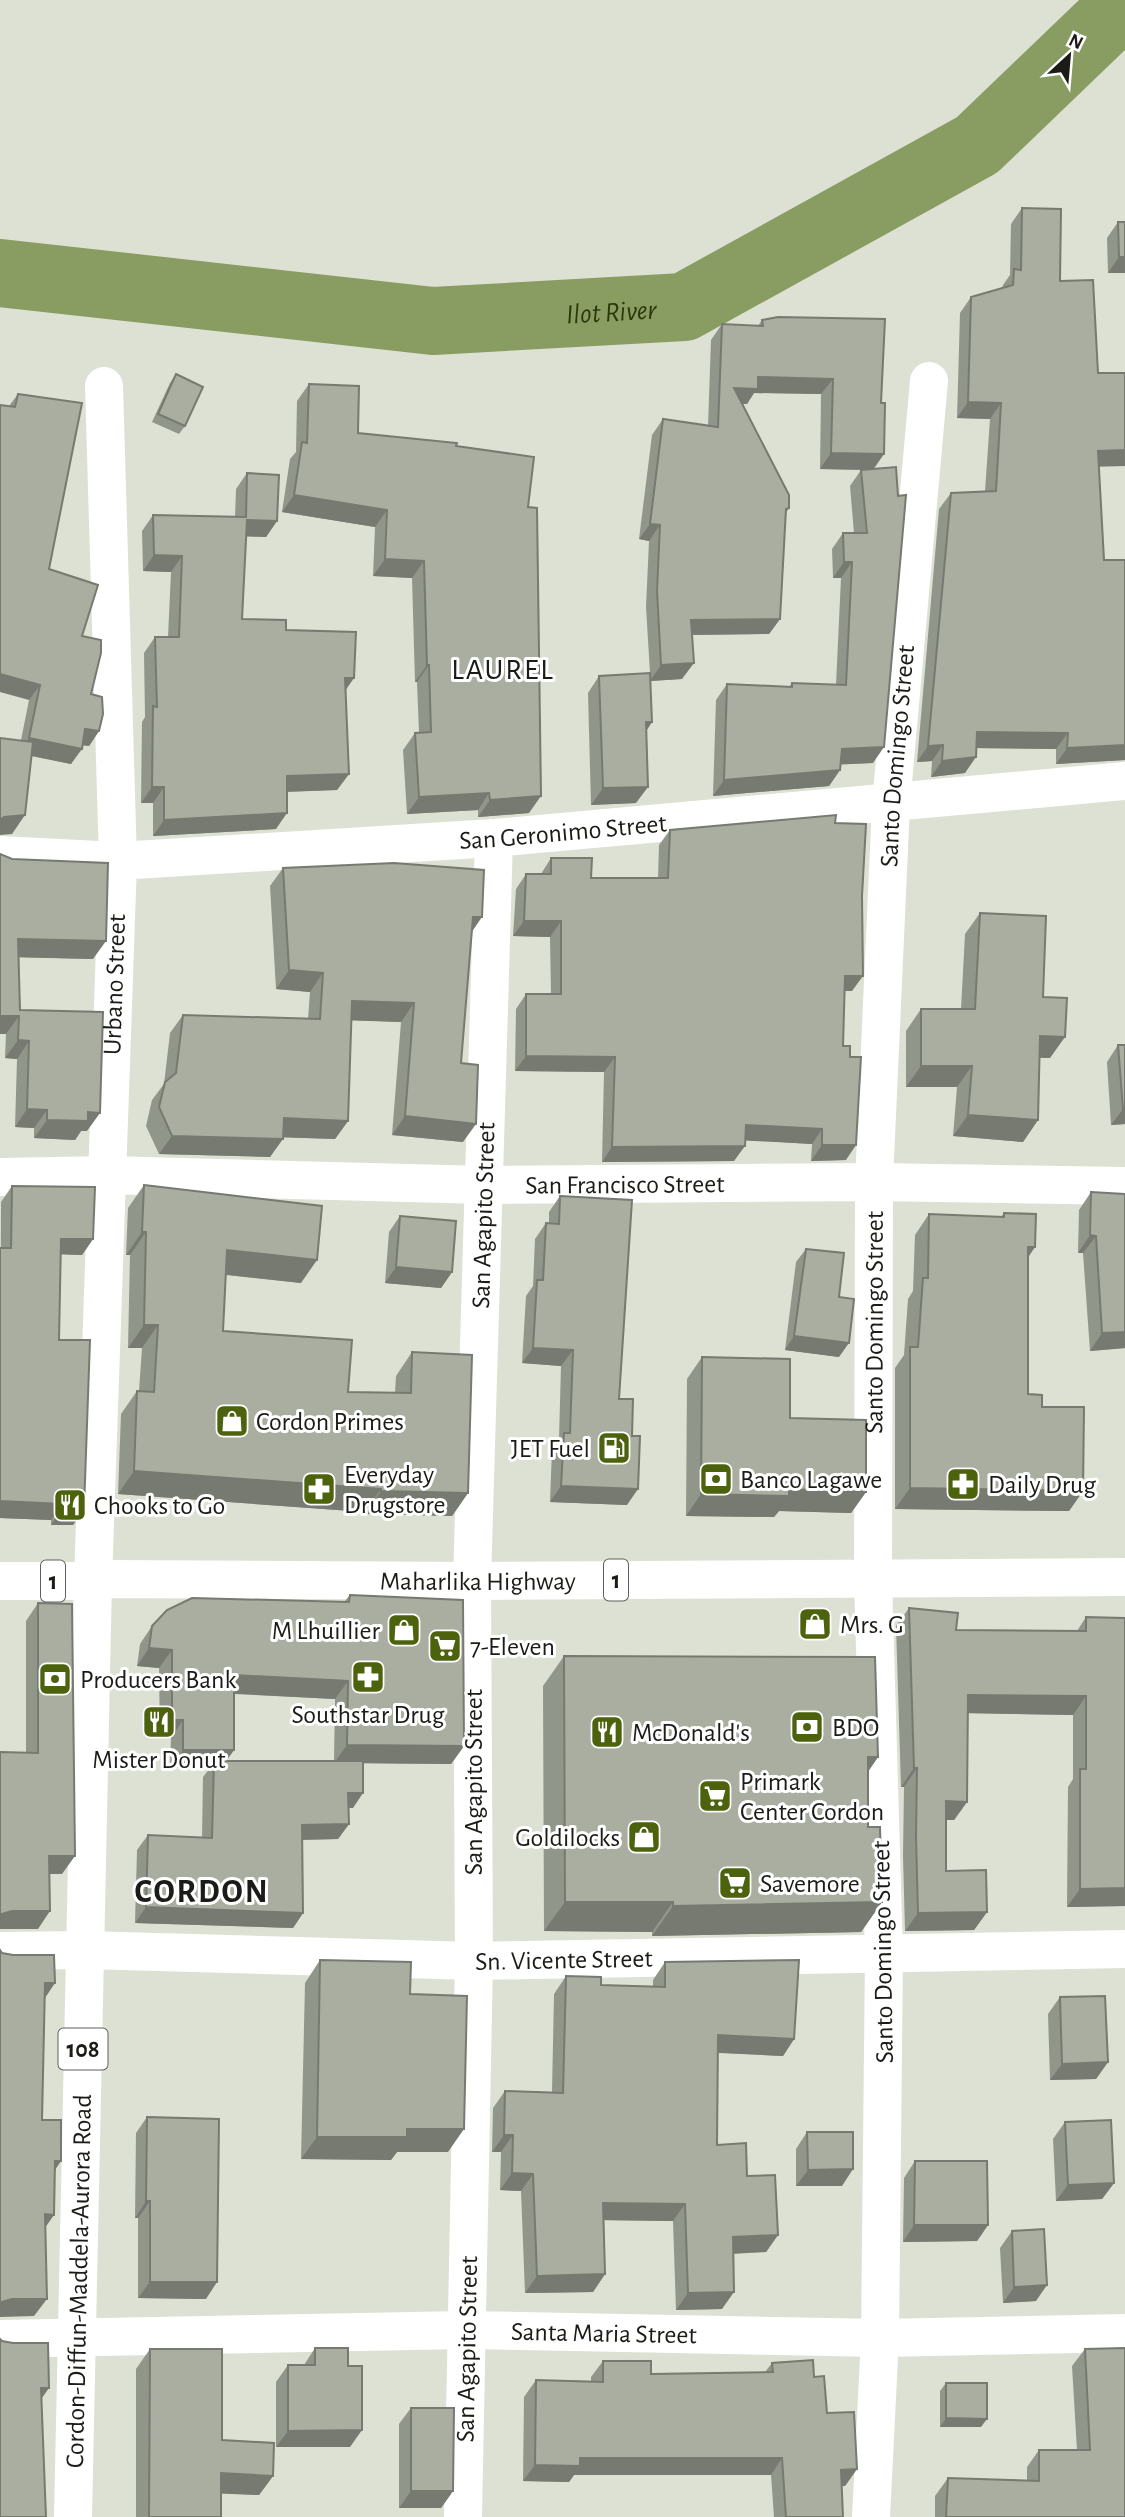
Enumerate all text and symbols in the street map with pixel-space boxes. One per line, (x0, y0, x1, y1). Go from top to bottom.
north arrow (1034, 21, 1104, 91)
text: N (1066, 31, 1086, 54)
water label: Ilot River (565, 297, 658, 330)
street label: Santo Domingo Street (876, 644, 919, 868)
district label: LAUREL (451, 655, 555, 685)
street label: San Geronimo Street (458, 810, 668, 854)
street label: Urbano Street (99, 913, 130, 1055)
street label: San Agapito Street (468, 1122, 500, 1309)
street label: San Francisco Street (525, 1171, 725, 1199)
street label: Santo Domingo Street (861, 1211, 888, 1434)
shop icon: Cordon Primes (213, 1402, 251, 1440)
place label: Cordon Primes (256, 1409, 404, 1435)
fuel station icon: JET Fuel (595, 1429, 633, 1467)
place label: JET Fuel (511, 1436, 590, 1462)
bank icon: Banco Lagawe (697, 1460, 735, 1498)
place label: Everyday Drugstore (344, 1462, 446, 1518)
pharmacy icon: Daily Drug (944, 1465, 982, 1503)
place label: Banco Lagawe (740, 1467, 882, 1493)
pharmacy icon: Everyday Drugstore (300, 1470, 338, 1508)
place label: Daily Drug (988, 1472, 1096, 1498)
restaurant icon: Chooks to Go (51, 1486, 89, 1524)
place label: Chooks to Go (94, 1493, 225, 1519)
road number: 1 (41, 1560, 65, 1602)
road number: 1 (604, 1560, 628, 1600)
street label: Maharlika Highway (380, 1568, 576, 1595)
shop icon: Mrs. G (796, 1605, 834, 1643)
shop icon: M Lhuillier (385, 1611, 423, 1649)
place label: Mrs. G (840, 1612, 904, 1638)
place label: M Lhuillier (272, 1618, 381, 1644)
supermarket icon: 7-Eleven (426, 1627, 464, 1665)
place label: 7-Eleven (470, 1634, 555, 1660)
pharmacy icon: Southstar Drug (349, 1658, 387, 1696)
bank icon: Producers Bank (36, 1660, 74, 1698)
place label: Producers Bank (80, 1667, 236, 1693)
street label: San Agapito Street (461, 1689, 487, 1875)
place label: Southstar Drug (291, 1702, 445, 1728)
restaurant icon: Mister Donut (140, 1703, 178, 1741)
bank icon: BDO (788, 1708, 826, 1746)
restaurant icon: McDonald's (588, 1713, 626, 1751)
place label: BDO (832, 1715, 879, 1741)
place label: McDonald's (632, 1720, 750, 1746)
place label: Mister Donut (92, 1747, 226, 1773)
place label: Primark Center Cordon (740, 1769, 884, 1825)
supermarket icon: Primark Center Cordon (696, 1777, 734, 1815)
shop icon: Goldilocks (625, 1818, 663, 1856)
place label: Goldilocks (515, 1825, 620, 1851)
street label: Santo Domingo Street (868, 1840, 898, 2064)
supermarket icon: Savemore (716, 1864, 754, 1902)
place label: Savemore (760, 1871, 860, 1897)
district label: CORDON (134, 1876, 270, 1909)
street label: Sn. Vicente Street (475, 1946, 653, 1975)
road number: 108 (58, 2028, 108, 2070)
street label: Cordon-Diffun-Maddela-Aurora Road (62, 2094, 96, 2468)
street label: San Agapito Street (452, 2256, 482, 2443)
street label: Santa Maria Street (511, 2319, 697, 2348)

